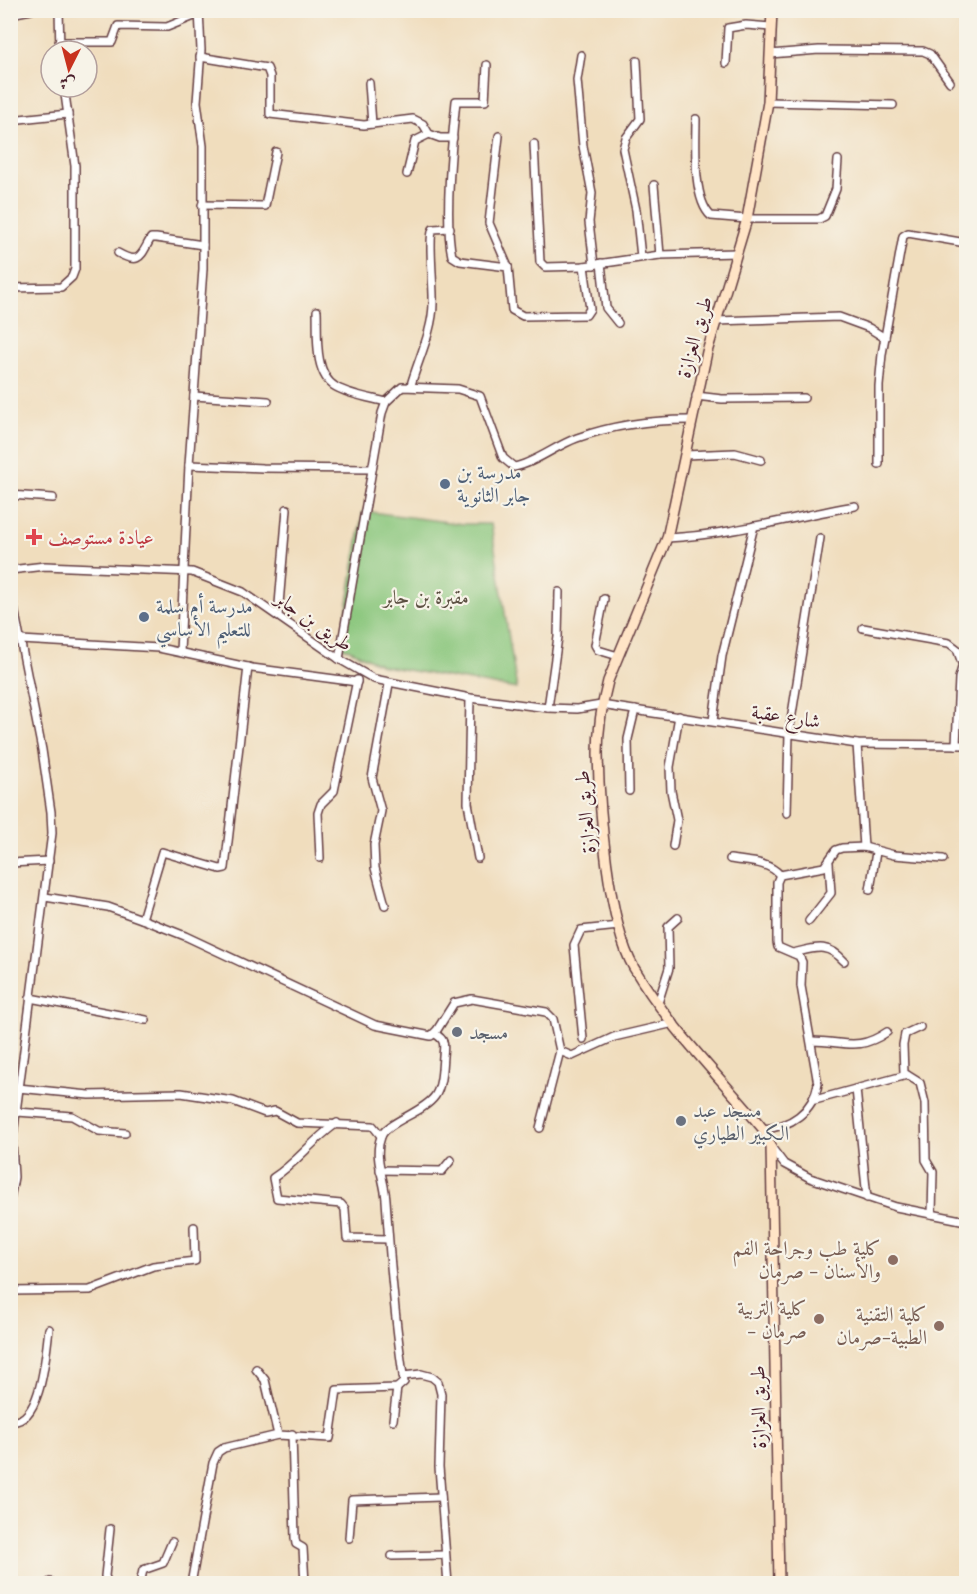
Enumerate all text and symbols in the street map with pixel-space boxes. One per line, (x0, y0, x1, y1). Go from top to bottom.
north arrow (39, 39, 99, 99)
text: ش (58, 71, 77, 95)
street label: طريق العزازة (670, 293, 719, 381)
place label: مدرسة بن جابر الثانوية (457, 459, 530, 509)
marker: مدرسة بن جابر الثانوية (438, 477, 452, 491)
place label: عيادة مستوصف (48, 524, 154, 551)
marker: عيادة مستوصف (25, 528, 43, 546)
street label: طريق بن جابر (268, 584, 358, 658)
park label: مقبرة بن جابر (381, 584, 469, 611)
place label: مدرسة أم سلمة للتعليم الأساسي (156, 592, 253, 649)
marker: مدرسة أم سلمة للتعليم الأساسي (137, 610, 151, 624)
street label: شارع عقبة (749, 698, 822, 739)
street label: طريق العزازة (568, 769, 603, 855)
place label: مسجد (469, 1019, 508, 1046)
marker: مسجد (450, 1025, 464, 1039)
place label: مسجد عبد الكبير الطياري (693, 1097, 789, 1149)
marker: مسجد عبد الكبير الطياري (674, 1114, 688, 1128)
place label: كلية طب وجراحة الفم والأسنان - صرمان (732, 1235, 881, 1285)
marker: كلية طب وجراحة الفم والأسنان - صرمان (886, 1253, 900, 1267)
place label: كلية التربية - صرمان (737, 1295, 807, 1345)
place label: كلية التقنية الطبية-صرمان (836, 1301, 927, 1351)
marker: كلية التربية - صرمان (812, 1312, 826, 1326)
marker: كلية التقنية الطبية-صرمان (932, 1319, 946, 1333)
street label: طريق العزازة (744, 1365, 773, 1449)

